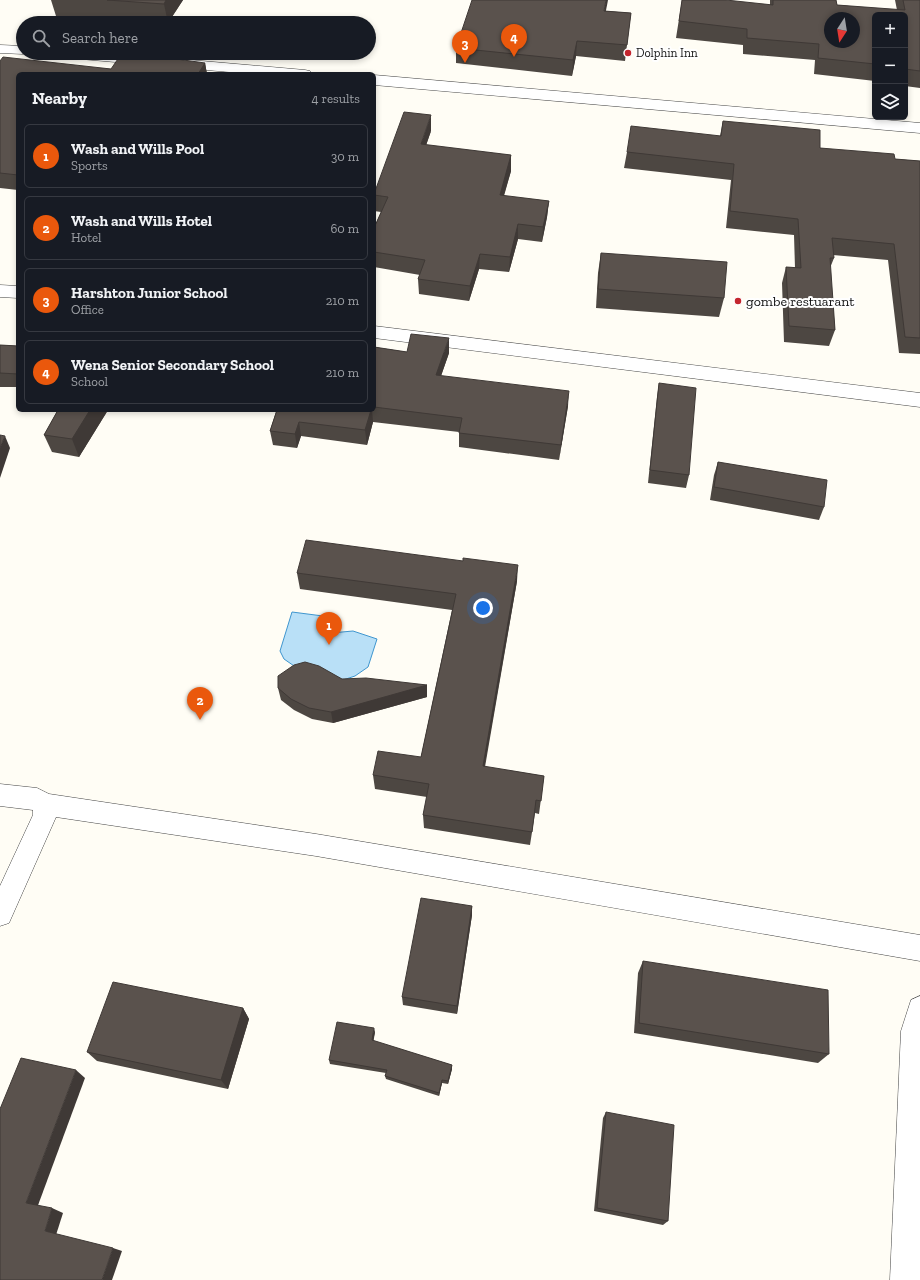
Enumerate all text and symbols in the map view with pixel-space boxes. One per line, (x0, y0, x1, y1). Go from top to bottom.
north arrow (824, 12, 860, 48)
map controls (872, 12, 908, 120)
button: + (872, 12, 908, 48)
search box (16, 16, 376, 60)
pin: 4 (501, 24, 527, 57)
icon: search (30, 27, 52, 49)
text: Search here (62, 29, 138, 47)
pin: 3 (452, 30, 478, 63)
place label: Dolphin Inn (636, 46, 698, 60)
marker: Dolphin Inn (623, 48, 633, 58)
button: − (872, 48, 908, 84)
button: layers (872, 84, 908, 120)
text: Nearby (32, 88, 87, 108)
text: 4 results (312, 91, 360, 106)
text: Wash and Wills Pool (71, 140, 204, 158)
text: 1 (43, 149, 49, 164)
text: 30 m (331, 149, 359, 164)
text: Sports (71, 158, 108, 173)
text: Wash and Wills Hotel (71, 212, 212, 230)
text: 2 (43, 221, 49, 236)
text: 60 m (330, 221, 359, 236)
text: Hotel (71, 230, 102, 245)
text: Harshton Junior School (71, 284, 228, 302)
text: 3 (43, 293, 49, 308)
text: 210 m (326, 293, 359, 308)
place label: gombe restuarant (746, 293, 855, 310)
marker: gombe restuarant (733, 296, 743, 306)
text: Office (71, 302, 104, 317)
text: Wena Senior Secondary School (71, 356, 274, 374)
text: 4 (42, 365, 50, 380)
text: 210 m (326, 365, 359, 380)
text: School (71, 374, 108, 389)
your location (473, 598, 493, 618)
pin: 1 (316, 612, 342, 645)
pin: 2 (187, 687, 213, 720)

